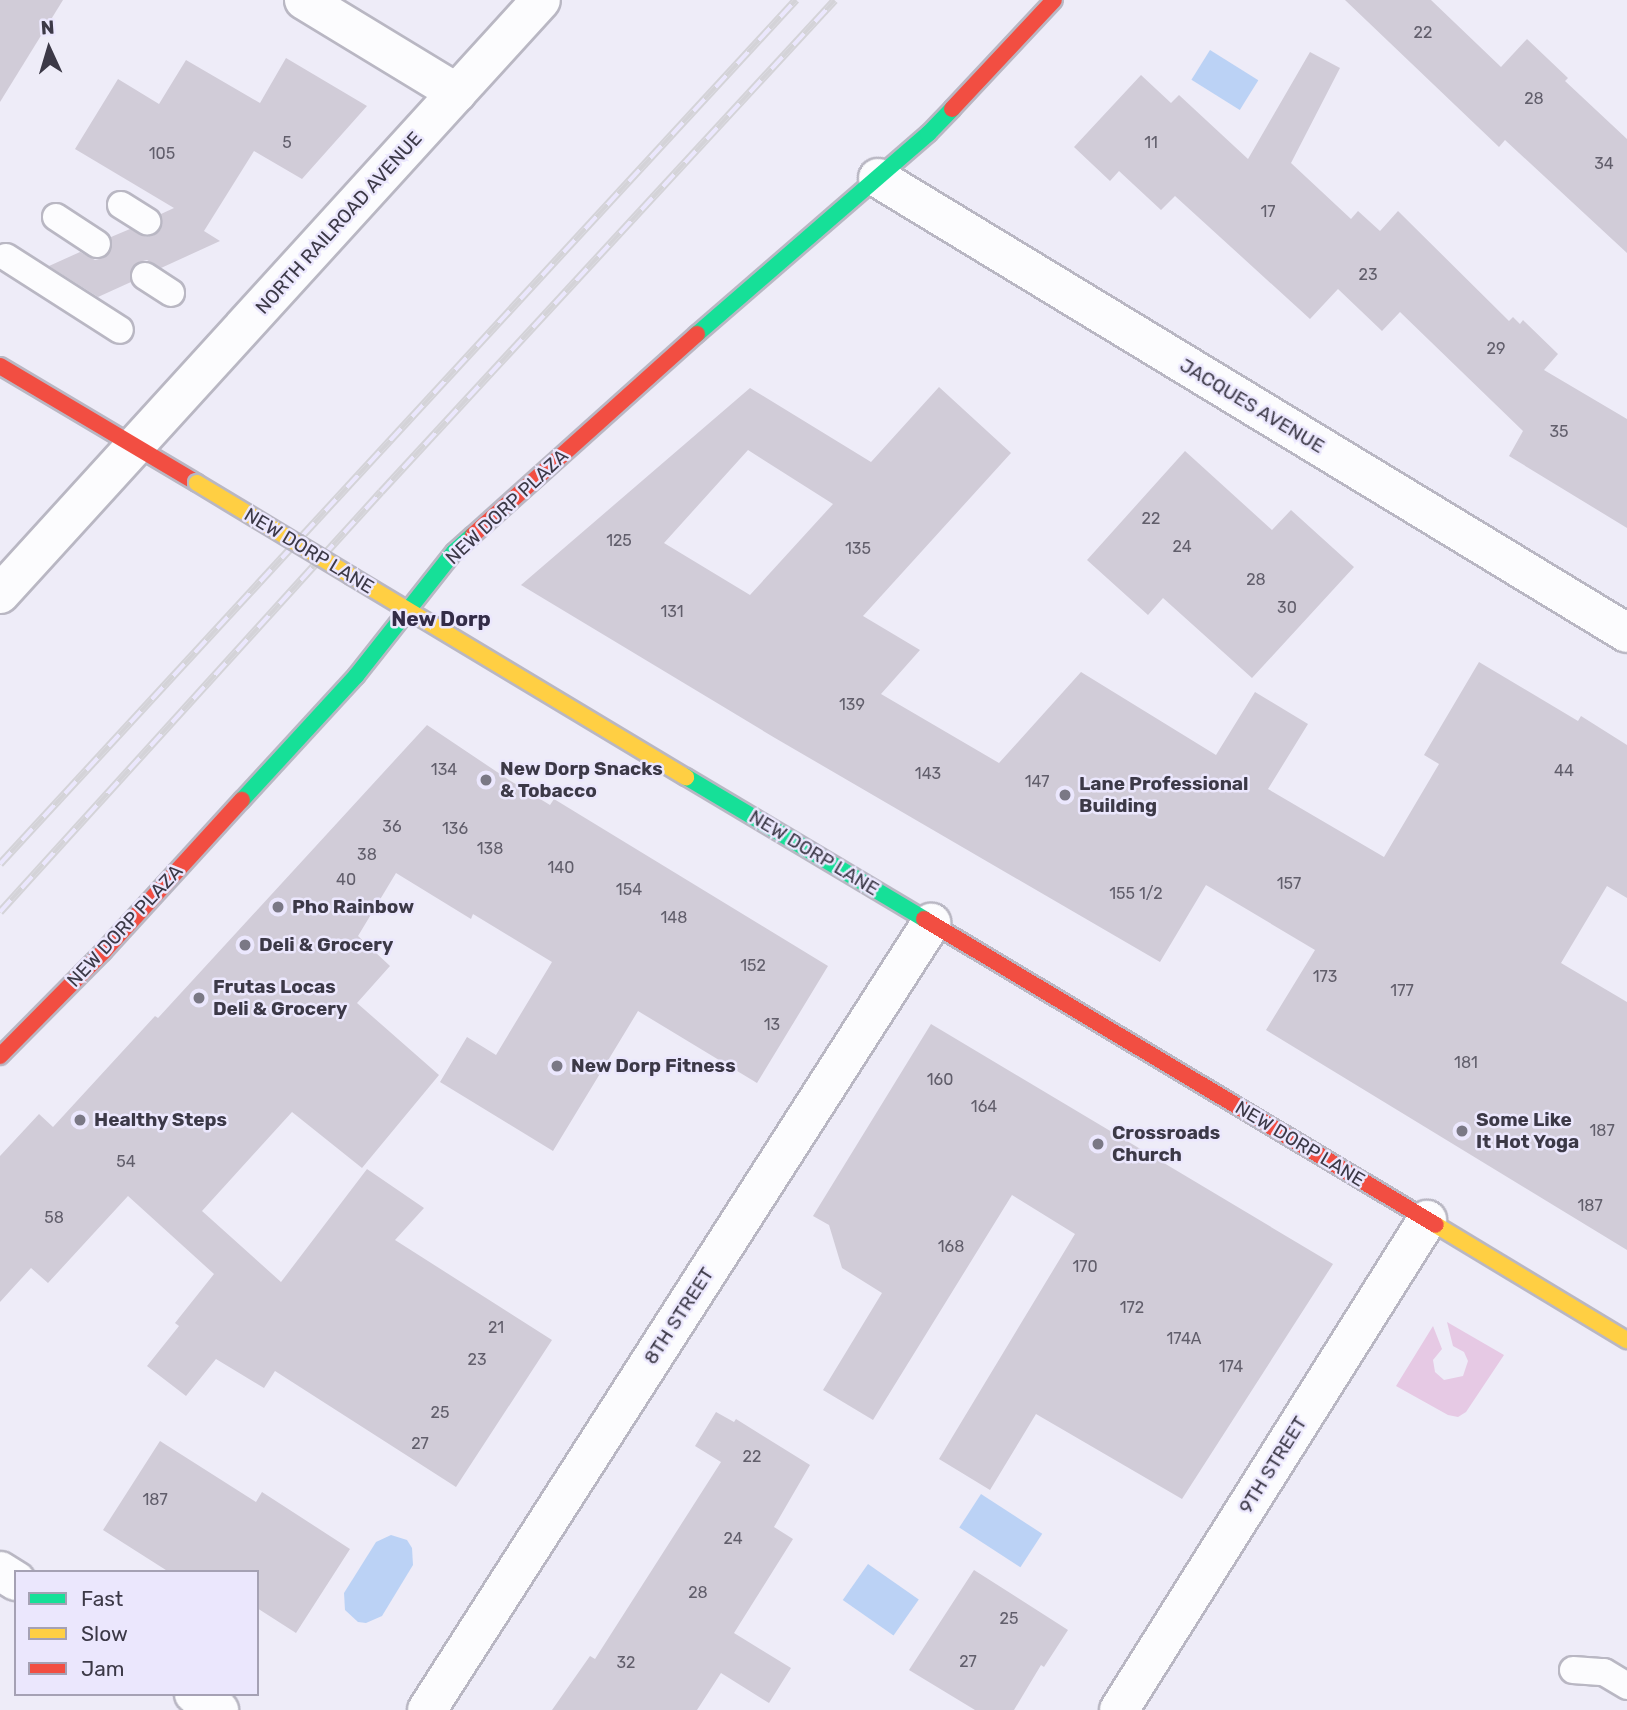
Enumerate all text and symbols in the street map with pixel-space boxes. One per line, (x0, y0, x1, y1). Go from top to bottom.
north arrow (14, 14, 84, 84)
text: N (40, 16, 55, 40)
house number: 22 (1414, 23, 1432, 43)
house number: 28 (1524, 89, 1544, 109)
street label: NORTH RAILROAD AVENUE (251, 127, 427, 319)
house number: 5 (282, 133, 292, 153)
house number: 11 (1144, 133, 1158, 153)
house number: 105 (149, 144, 175, 164)
house number: 34 (1594, 154, 1614, 174)
house number: 17 (1260, 202, 1276, 222)
house number: 23 (1358, 265, 1378, 285)
house number: 29 (1487, 339, 1505, 359)
street label: JACQUES AVENUE (1175, 354, 1329, 458)
house number: 35 (1549, 422, 1569, 442)
street label: NEW DORP PLAZA (441, 444, 573, 570)
street label: NEW DORP LANE (240, 503, 378, 599)
house number: 22 (1142, 509, 1160, 529)
house number: 125 (606, 531, 632, 551)
house number: 24 (1172, 537, 1192, 557)
house number: 135 (845, 539, 871, 559)
house number: 28 (1246, 570, 1266, 590)
house number: 30 (1277, 598, 1297, 618)
house number: 131 (660, 602, 684, 622)
district label: New Dorp (391, 606, 491, 632)
house number: 139 (839, 695, 865, 715)
place label: New Dorp Snacks & Tobacco (500, 758, 663, 802)
house number: 134 (431, 760, 457, 780)
house number: 44 (1554, 761, 1574, 781)
house number: 143 (915, 764, 941, 784)
marker: New Dorp Snacks & Tobacco (478, 772, 494, 788)
house number: 147 (1025, 772, 1049, 792)
place label: Lane Professional Building (1079, 773, 1248, 817)
marker: Lane Professional Building (1057, 787, 1073, 803)
street label: NEW DORP LANE (745, 805, 883, 901)
house number: 36 (382, 817, 402, 837)
house number: 136 (442, 819, 468, 839)
house number: 138 (477, 839, 503, 859)
house number: 38 (357, 845, 377, 865)
house number: 140 (548, 858, 574, 878)
street label: NEW DORP PLAZA (62, 860, 188, 992)
house number: 40 (336, 870, 356, 890)
house number: 157 (1277, 874, 1301, 894)
house number: 154 (616, 880, 642, 900)
house number: 155 1/2 (1109, 884, 1163, 904)
place label: Pho Rainbow (292, 896, 414, 918)
marker: Pho Rainbow (270, 899, 286, 915)
house number: 148 (661, 908, 687, 928)
place label: Deli & Grocery (259, 934, 393, 956)
marker: Deli & Grocery (237, 937, 253, 953)
house number: 152 (740, 956, 766, 976)
house number: 173 (1313, 967, 1337, 987)
place label: Frutas Locas Deli & Grocery (213, 976, 347, 1020)
house number: 177 (1390, 981, 1414, 1001)
marker: Frutas Locas Deli & Grocery (191, 990, 207, 1006)
house number: 13 (764, 1015, 780, 1035)
house number: 181 (1454, 1053, 1478, 1073)
place label: New Dorp Fitness (571, 1055, 736, 1077)
marker: New Dorp Fitness (549, 1058, 565, 1074)
house number: 160 (927, 1070, 953, 1090)
street label: NEW DORP LANE (1231, 1096, 1369, 1192)
house number: 164 (971, 1097, 997, 1117)
place label: Healthy Steps (94, 1109, 228, 1131)
place label: Some Like It Hot Yoga (1476, 1109, 1580, 1153)
marker: Healthy Steps (72, 1112, 88, 1128)
house number: 187 (1589, 1121, 1615, 1141)
place label: Crossroads Church (1112, 1122, 1220, 1166)
marker: Some Like It Hot Yoga (1454, 1123, 1470, 1139)
marker: Crossroads Church (1090, 1136, 1106, 1152)
house number: 54 (116, 1152, 136, 1172)
house number: 187 (1577, 1196, 1603, 1216)
house number: 58 (44, 1208, 64, 1228)
house number: 168 (938, 1237, 964, 1257)
house number: 170 (1072, 1257, 1098, 1277)
street label: 8TH STREET (639, 1263, 719, 1369)
house number: 172 (1120, 1298, 1144, 1318)
house number: 21 (488, 1318, 504, 1338)
house number: 174A (1166, 1329, 1202, 1349)
house number: 23 (467, 1350, 487, 1370)
house number: 174 (1219, 1357, 1243, 1377)
house number: 25 (431, 1403, 449, 1423)
street label: 9TH STREET (1234, 1412, 1312, 1518)
house number: 27 (411, 1434, 429, 1454)
house number: 22 (743, 1447, 761, 1467)
house number: 187 (142, 1490, 168, 1510)
house number: 24 (723, 1529, 743, 1549)
legend (14, 1570, 259, 1696)
house number: 28 (688, 1583, 708, 1603)
text: Fast (81, 1586, 123, 1611)
house number: 25 (1000, 1609, 1018, 1629)
text: Slow (81, 1621, 128, 1646)
house number: 27 (959, 1652, 977, 1672)
house number: 32 (616, 1653, 636, 1673)
text: Jam (81, 1656, 125, 1681)

